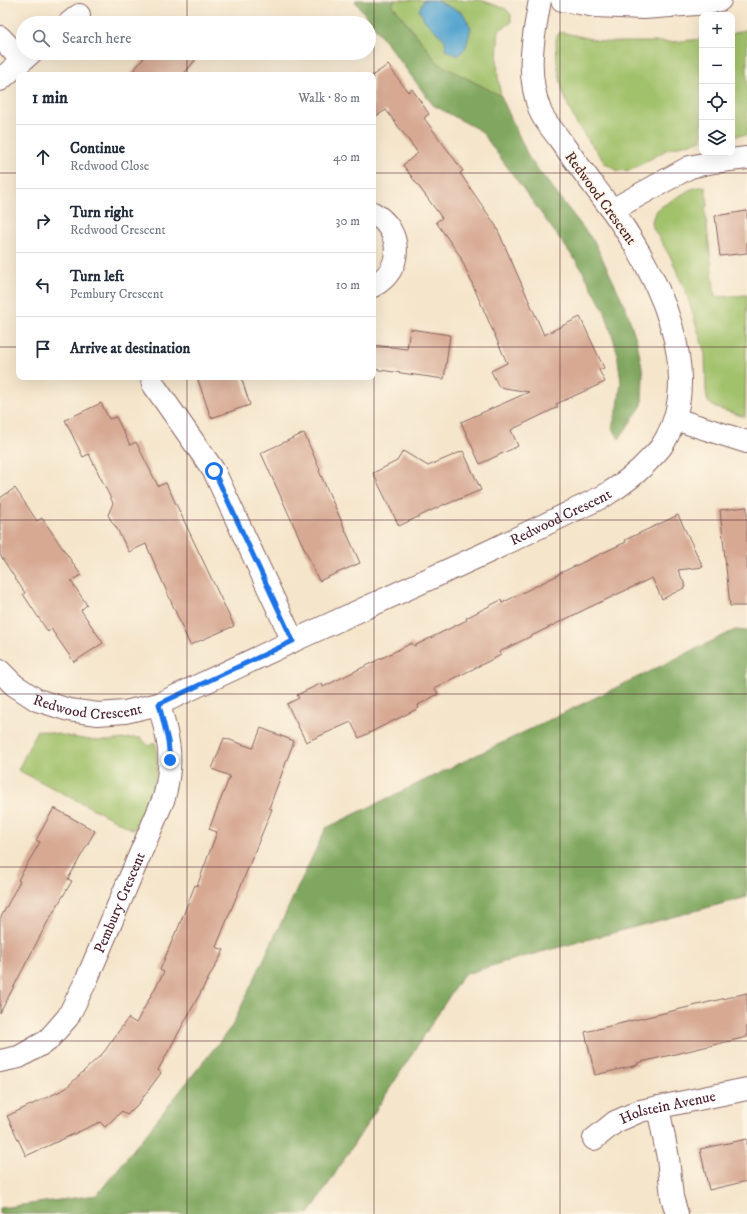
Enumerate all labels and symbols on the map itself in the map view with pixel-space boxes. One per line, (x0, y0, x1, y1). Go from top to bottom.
street label: Redwood Crescent (560, 148, 641, 249)
route start (205, 462, 223, 480)
street label: Redwood Crescent (507, 485, 615, 550)
street label: Redwood Crescent (31, 690, 144, 724)
route end (161, 751, 179, 769)
street label: Pembury Crescent (90, 849, 150, 956)
street label: Holstein Avenue (617, 1087, 717, 1129)

